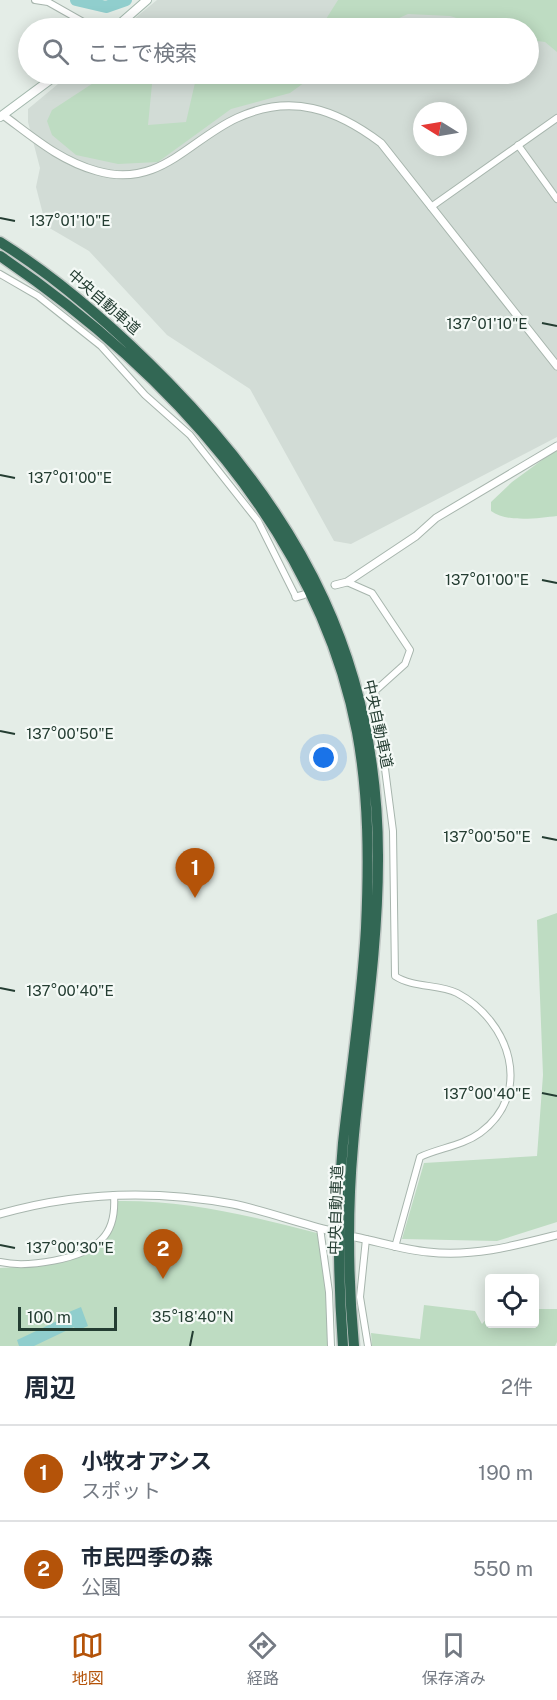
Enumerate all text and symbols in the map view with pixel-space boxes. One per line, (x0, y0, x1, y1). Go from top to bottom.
search box (18, 18, 539, 84)
icon: search (39, 35, 72, 68)
text: ここで検索 (87, 40, 197, 66)
north arrow (413, 102, 467, 156)
text: 137°01'10"E (29, 212, 111, 229)
street label: 中央自動車道 (65, 266, 144, 338)
text: 137°01'10"E (446, 315, 528, 332)
text: 137°01'00"E (28, 469, 112, 486)
text: 137°01'00"E (445, 571, 529, 588)
street label: 中央自動車道 (361, 678, 396, 770)
text: 137°00'50"E (26, 725, 114, 742)
your location (309, 743, 338, 772)
text: 137°00'50"E (443, 828, 531, 845)
pin: 1 (176, 848, 214, 898)
text: 137°00'40"E (26, 982, 114, 999)
text: 137°00'40"E (443, 1085, 531, 1102)
street label: 中央自動車道 (325, 1165, 346, 1255)
pin: 2 (144, 1230, 182, 1279)
text: 137°00'30"E (26, 1239, 114, 1256)
map controls (485, 1274, 539, 1328)
button: locate (485, 1274, 539, 1328)
scale bar (18, 1304, 117, 1332)
text: 100 m (27, 1308, 71, 1327)
text: 35°18'40"N (152, 1308, 234, 1325)
text: 周辺 (24, 1372, 76, 1403)
text: 2件 (501, 1375, 533, 1399)
text: 小牧オアシス (81, 1448, 212, 1474)
text: 1 (39, 1461, 48, 1485)
text: 190 m (478, 1461, 533, 1485)
text: スポット (81, 1479, 161, 1503)
text: 市民四季の森 (81, 1544, 213, 1570)
text: 2 (37, 1557, 50, 1581)
text: 550 m (473, 1557, 533, 1581)
text: 公園 (81, 1575, 121, 1599)
tab: 地図 (71, 1629, 104, 1689)
tab: 経路 (246, 1629, 279, 1689)
tab: 保存済み (422, 1629, 486, 1689)

